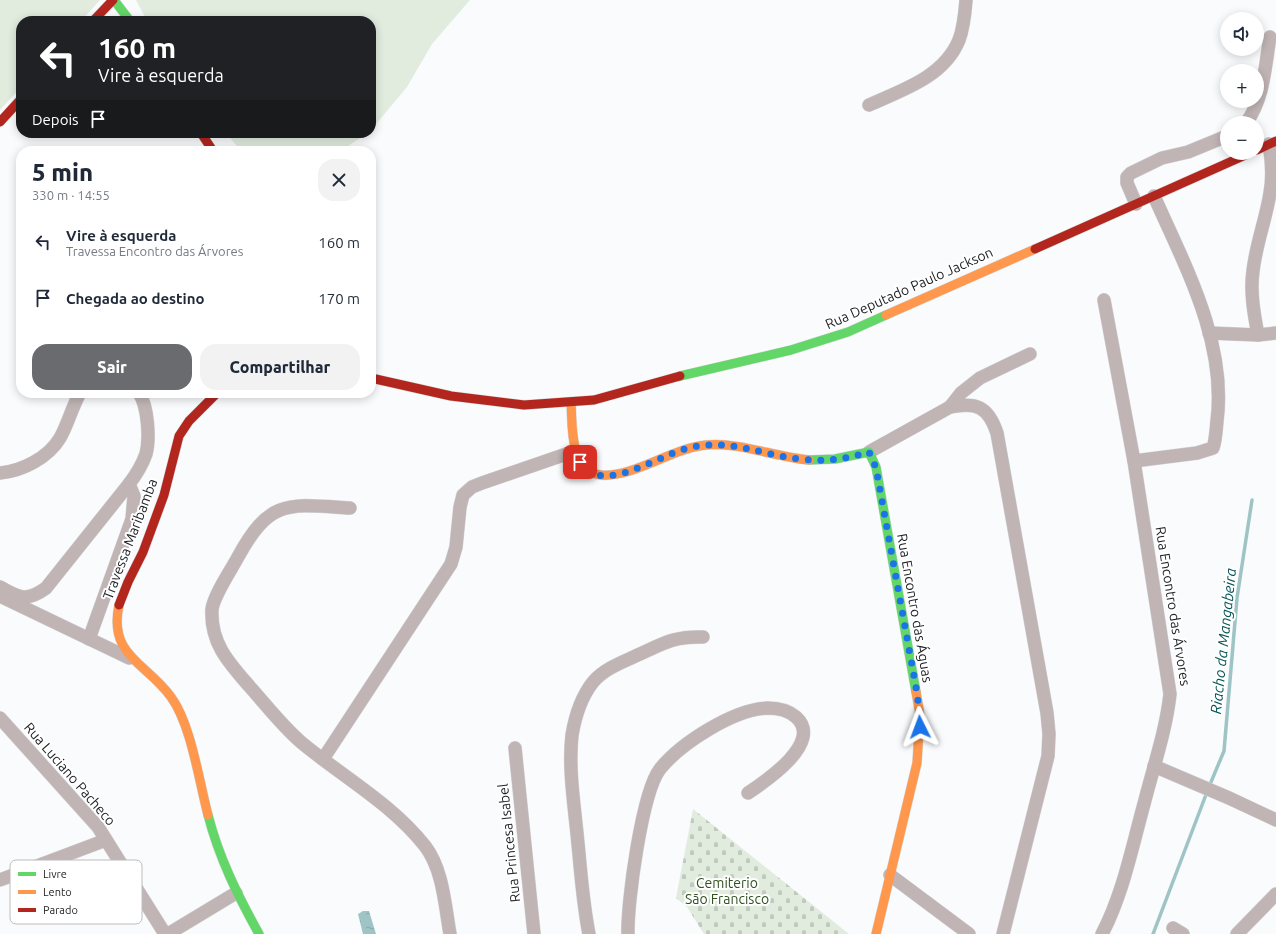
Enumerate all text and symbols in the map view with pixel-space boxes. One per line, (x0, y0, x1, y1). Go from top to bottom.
map controls (1220, 12, 1264, 160)
button: sound (1220, 12, 1264, 56)
icon: left (32, 32, 84, 84)
text: 160 m (98, 32, 176, 63)
button: + (1220, 64, 1264, 108)
text: Vire à esquerda (98, 65, 224, 85)
icon: arrive (87, 108, 109, 130)
text: Depois (32, 111, 79, 128)
button: − (1220, 116, 1264, 160)
text: 5 min (32, 159, 93, 186)
button: close (318, 159, 360, 201)
text: 330 m · 14:55 (32, 188, 110, 202)
text: Vire à esquerda (66, 227, 176, 244)
icon: left (32, 231, 54, 253)
text: 160 m (318, 234, 360, 251)
text: Travessa Encontro das Árvores (66, 244, 243, 258)
street label: Rua Deputado Paulo Jackson (823, 244, 995, 332)
icon: arrive (32, 287, 54, 309)
text: Chegada ao destino (66, 290, 205, 307)
text: 170 m (318, 290, 360, 307)
button: Sair (32, 344, 192, 390)
button: Compartilhar (200, 344, 360, 390)
pin (563, 445, 597, 479)
icon: arrive (569, 451, 591, 473)
street label: Travessa Maribamba (100, 476, 160, 602)
street label: Rua Encontro das Árvores (1152, 525, 1195, 687)
street label: Rua Encontro das Águas (894, 532, 937, 684)
water label: Riacho da Mangabeira (1207, 567, 1239, 715)
position arrow (899, 706, 941, 748)
street label: Rua Luciano Pacheco (21, 719, 119, 829)
street label: Rua Princesa Isabel (495, 783, 523, 903)
legend (10, 860, 142, 924)
text: Livre (43, 868, 67, 880)
park label: Cemiterio São Francisco (685, 875, 769, 907)
text: Lento (43, 886, 72, 898)
text: Parado (43, 904, 78, 916)

